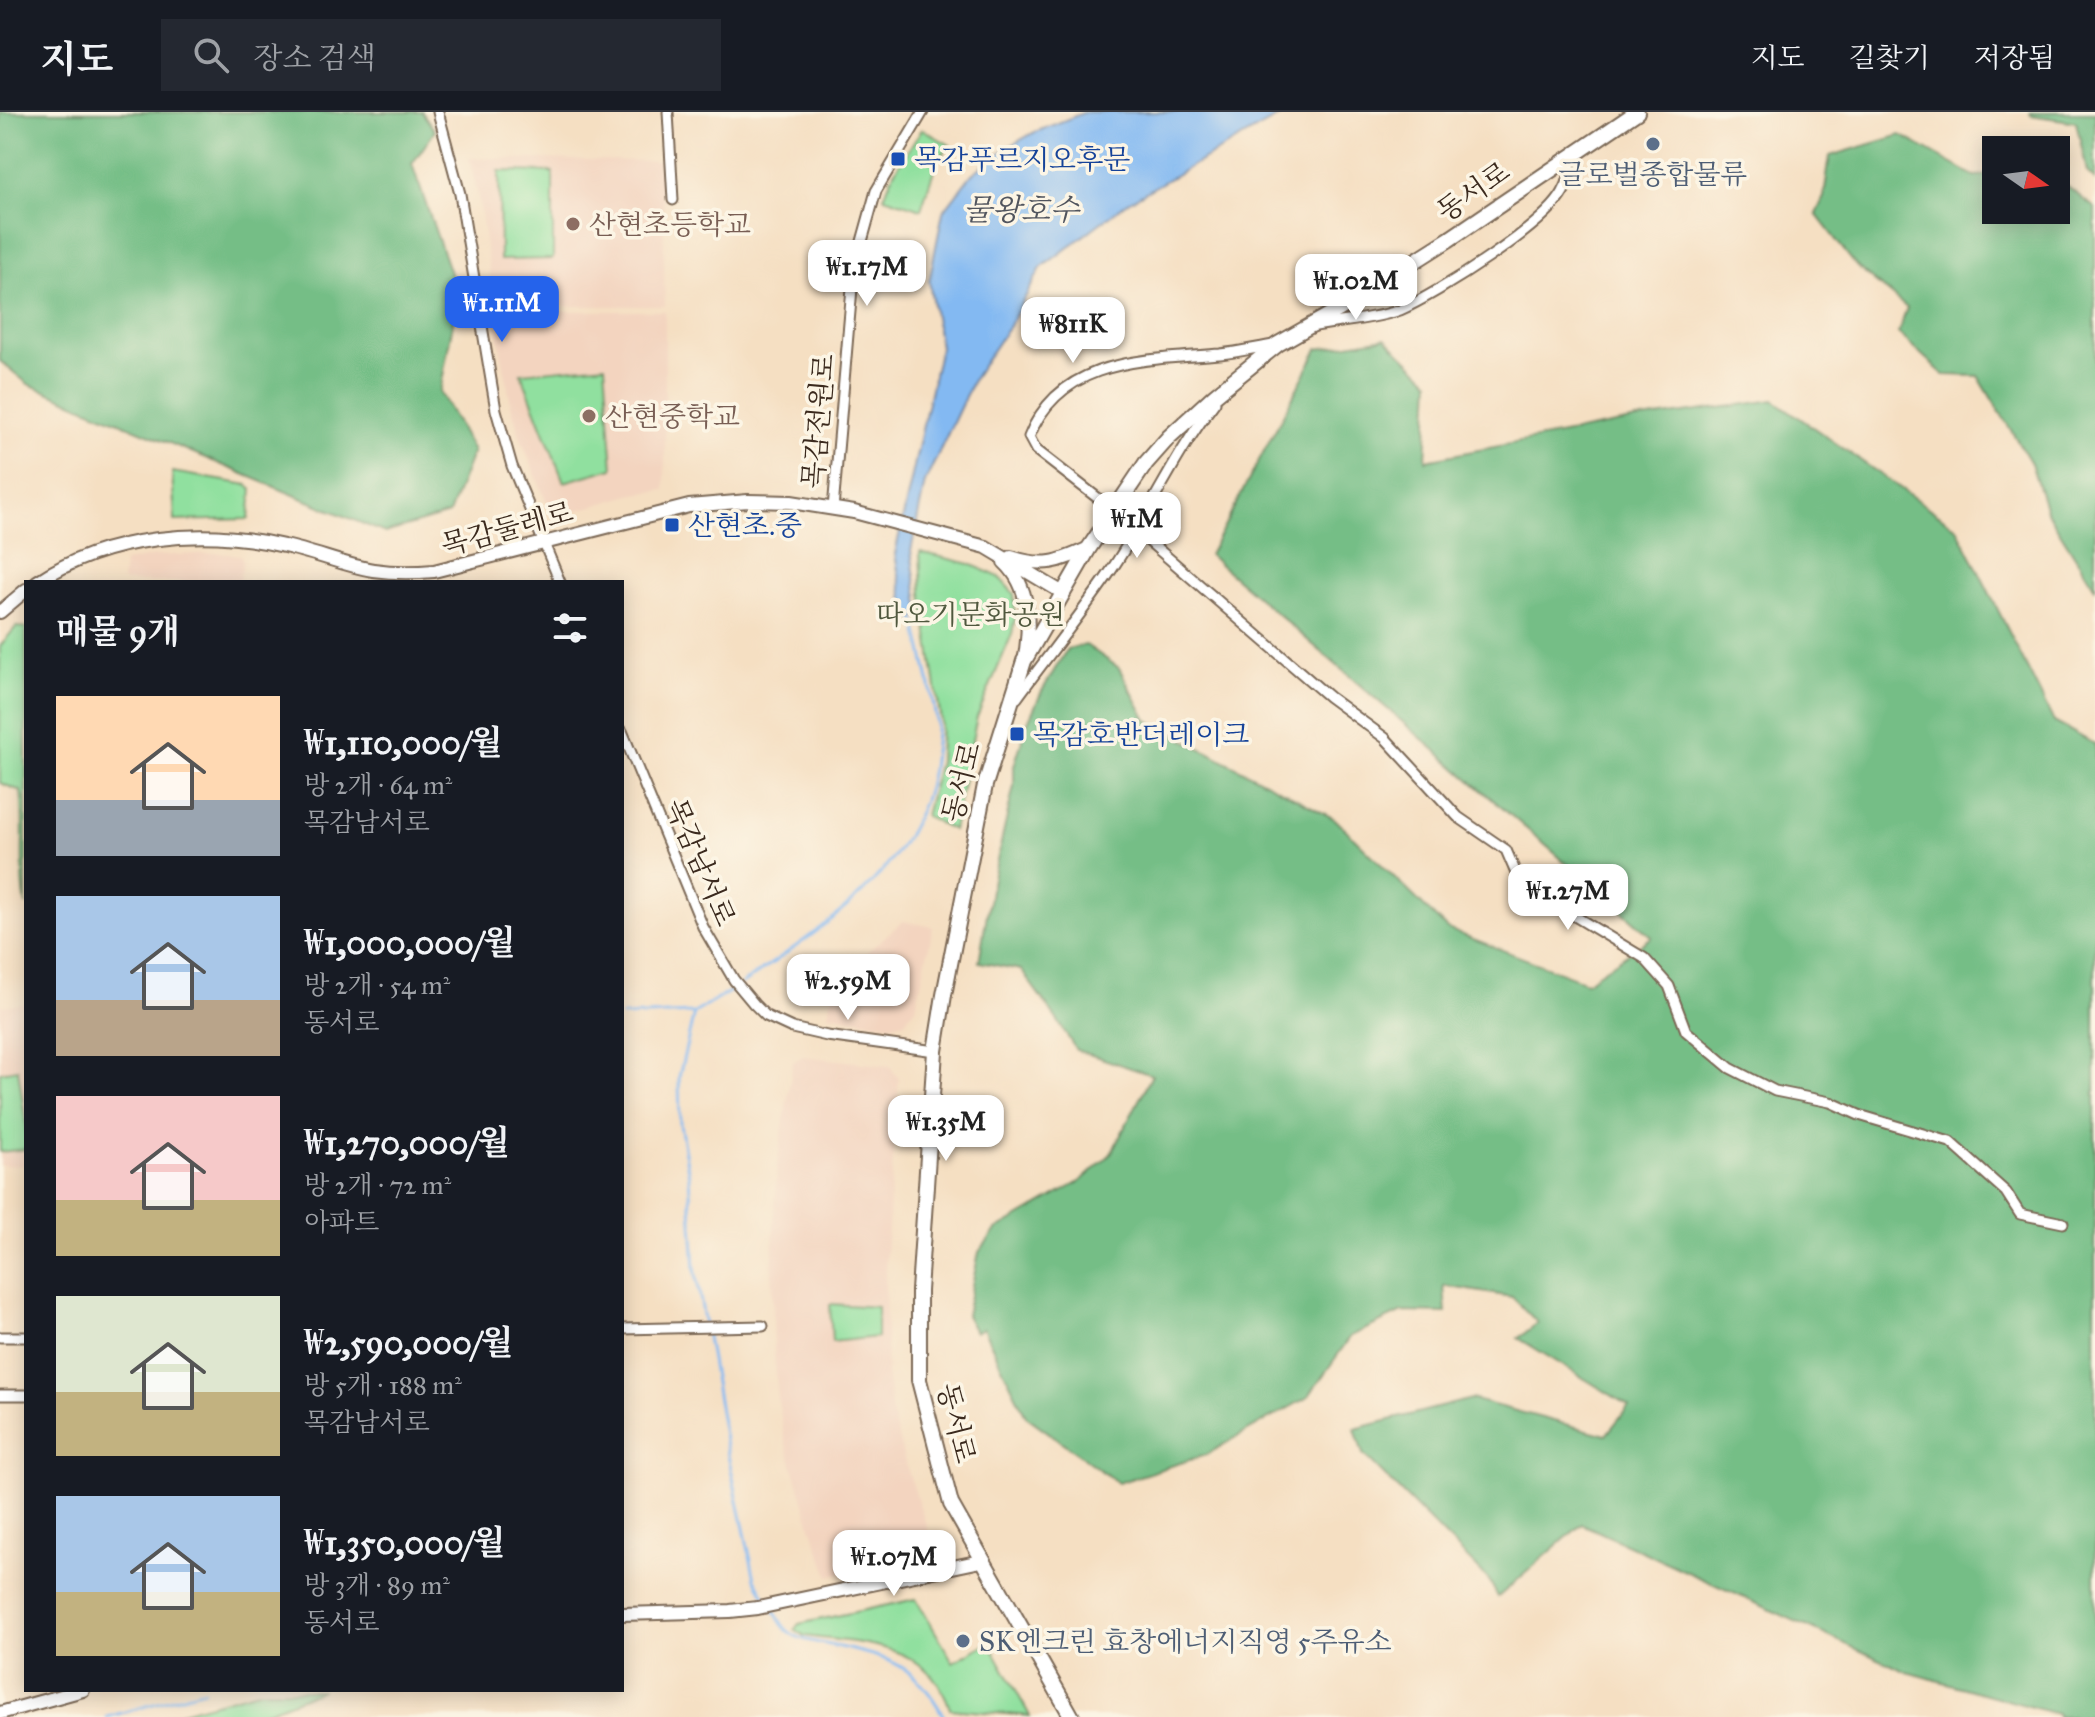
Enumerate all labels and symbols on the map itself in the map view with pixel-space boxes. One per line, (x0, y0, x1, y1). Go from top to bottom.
marker: 글로벌종합물류 (1644, 135, 1662, 153)
north arrow (1982, 136, 2070, 224)
place label: 목감푸르지오후문 (914, 142, 1130, 177)
marker: 목감푸르지오후문 (889, 150, 907, 168)
street label: 동서로 (1430, 154, 1517, 229)
place label: 글로벌종합물류 (1558, 157, 1748, 192)
water label: 물왕호수 (963, 192, 1081, 228)
place label: 산현초등학교 (589, 207, 751, 242)
marker: 산현초등학교 (564, 215, 582, 233)
pin: ₩1.17M (802, 240, 932, 308)
pin: ₩1.02M (1291, 254, 1421, 322)
pin: ₩1.11M (437, 276, 567, 344)
pin: ₩811K (1017, 297, 1129, 365)
street label: 목감전원로 (795, 352, 842, 490)
place label: 산현중학교 (605, 399, 740, 434)
marker: 산현중학교 (580, 407, 598, 425)
pin: ₩1M (1098, 492, 1176, 560)
street label: 목감둘레로 (437, 494, 577, 563)
place label: 산현초.중 (688, 508, 802, 543)
marker: 산현초.중 (663, 516, 681, 534)
park label: 따오기문화공원 (876, 597, 1066, 632)
place label: 목감호반더레이크 (1033, 717, 1249, 752)
marker: 목감호반더레이크 (1008, 725, 1026, 743)
street label: 동서로 (935, 739, 988, 826)
street label: 목감남서로 (658, 793, 743, 931)
pin: ₩1.27M (1503, 864, 1633, 932)
pin: ₩2.59M (783, 954, 913, 1022)
pin: ₩1.35M (881, 1095, 1011, 1163)
street label: 동서로 (930, 1380, 983, 1467)
pin: ₩1.07M (829, 1530, 959, 1598)
place label: SK엔크린 효창에너지직영 5주유소 (979, 1624, 1392, 1659)
marker: SK엔크린 효창에너지직영 5주유소 (954, 1632, 972, 1650)

